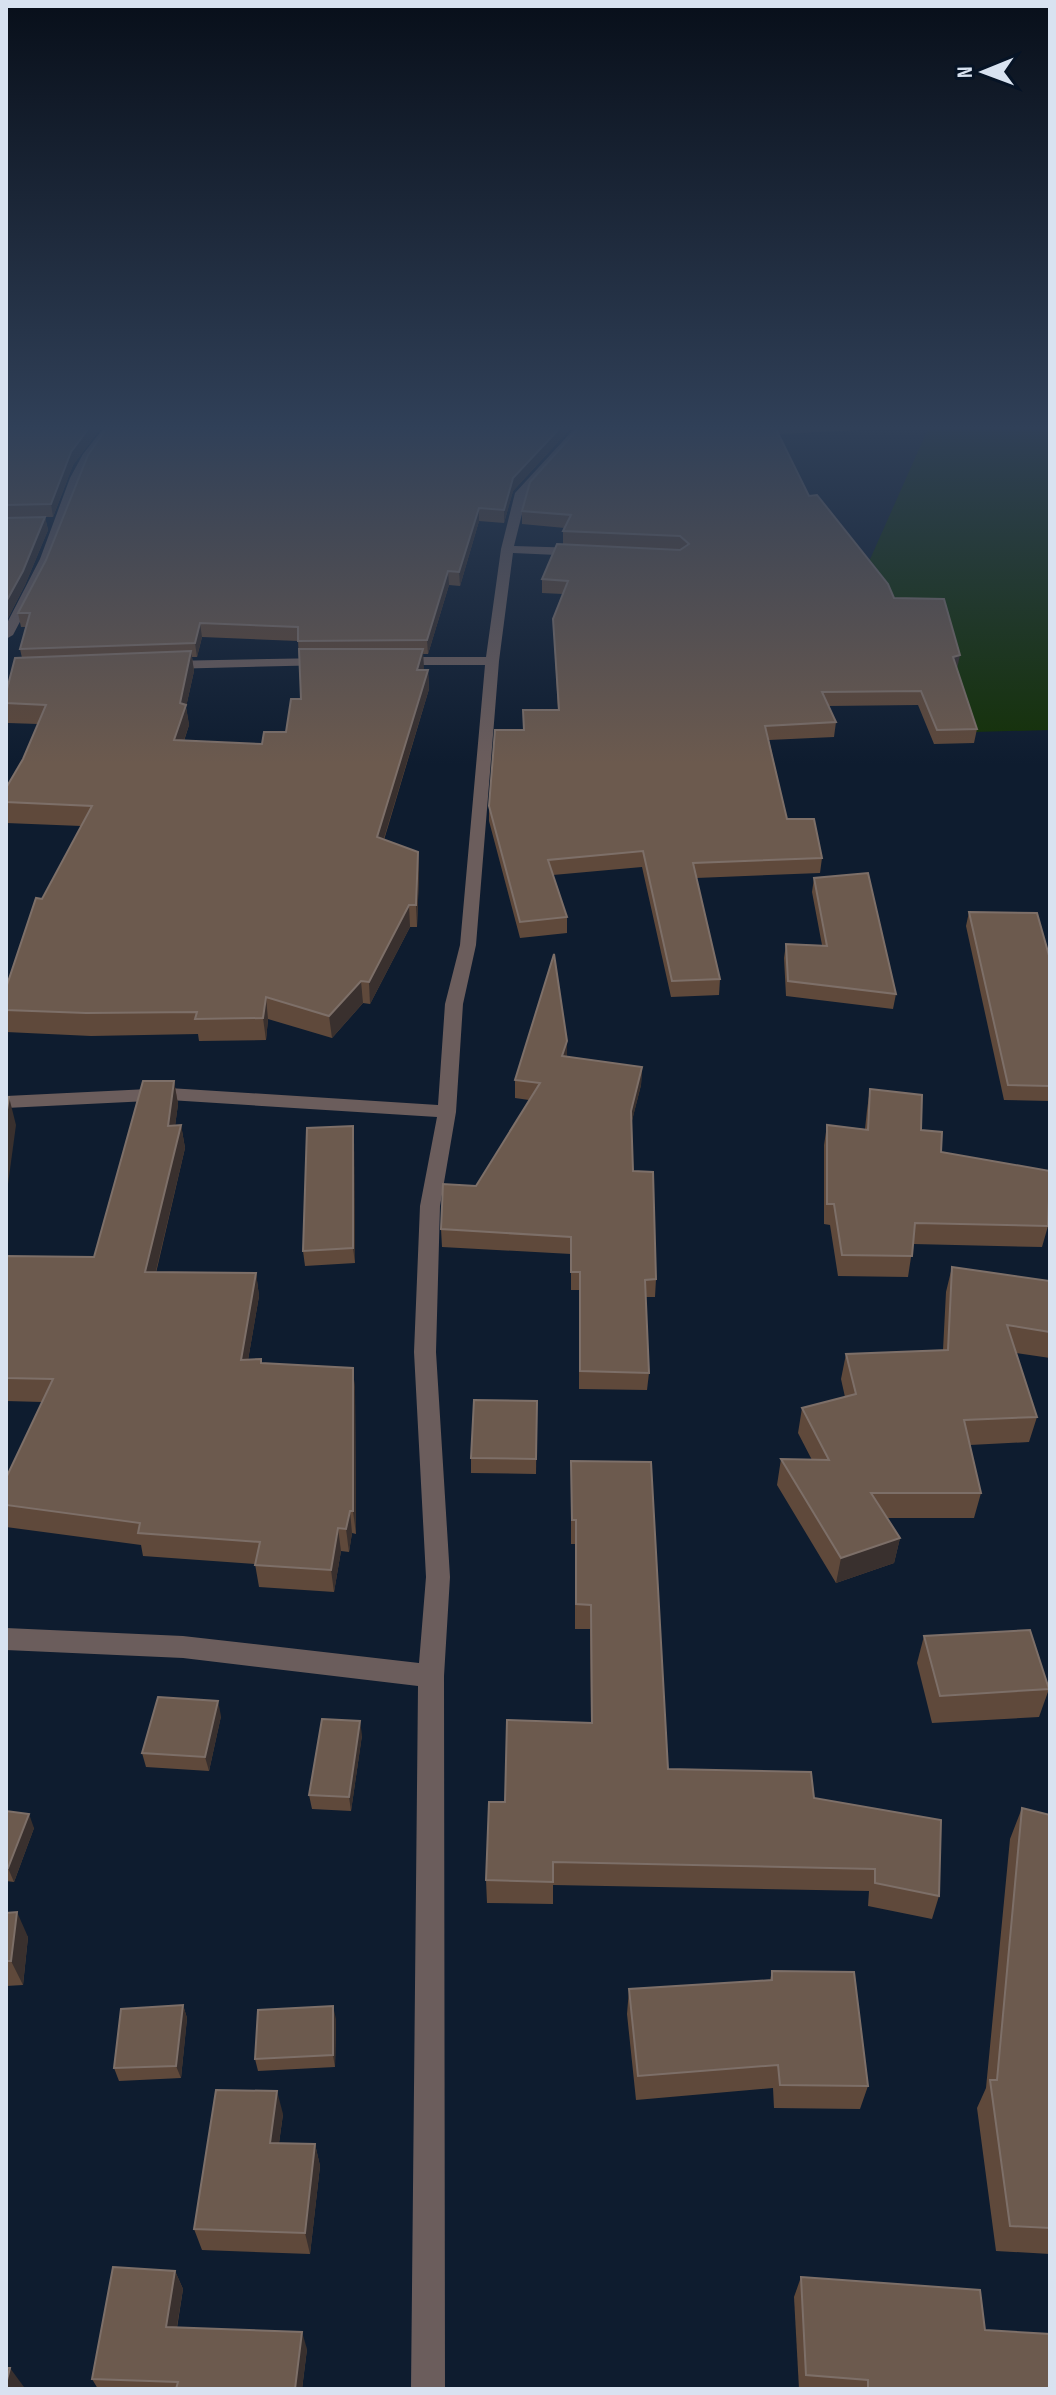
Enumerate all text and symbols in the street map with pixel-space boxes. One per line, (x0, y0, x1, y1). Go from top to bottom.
north arrow (944, 32, 1024, 112)
text: N (952, 66, 979, 78)

